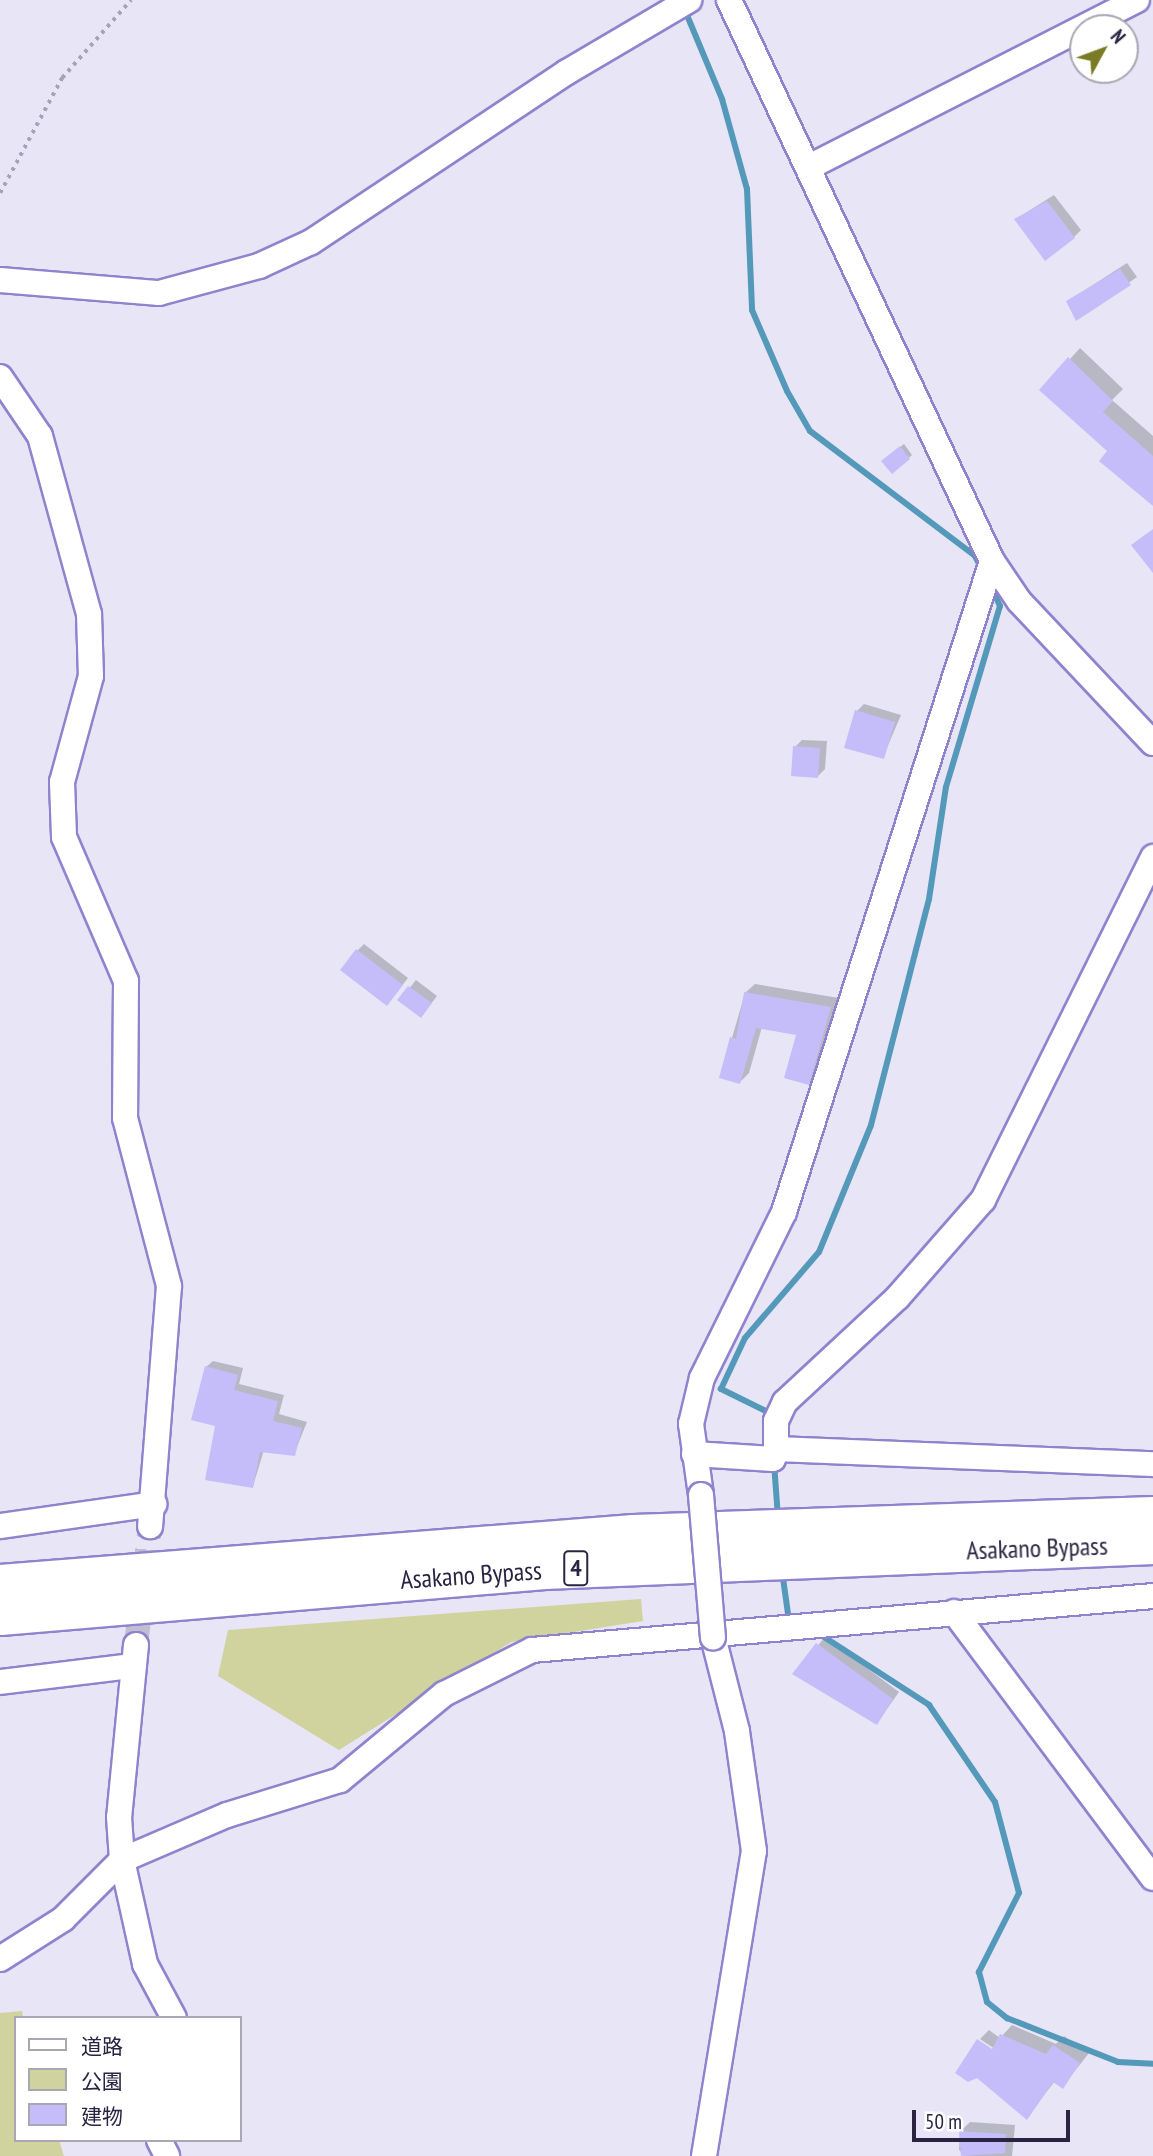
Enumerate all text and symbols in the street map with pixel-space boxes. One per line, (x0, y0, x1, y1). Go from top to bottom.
north arrow (1069, 14, 1139, 84)
text: N (1106, 25, 1131, 48)
street label: Asakano Bypass (966, 1530, 1108, 1566)
road number: 4 (562, 1548, 590, 1588)
street label: Asakano Bypass (399, 1555, 543, 1595)
legend (14, 2016, 242, 2142)
text: 道路 (81, 2033, 123, 2060)
text: 公園 (81, 2068, 123, 2095)
scale bar (915, 2096, 1072, 2140)
text: 建物 (81, 2103, 123, 2130)
text: 50 m (925, 2108, 962, 2135)

